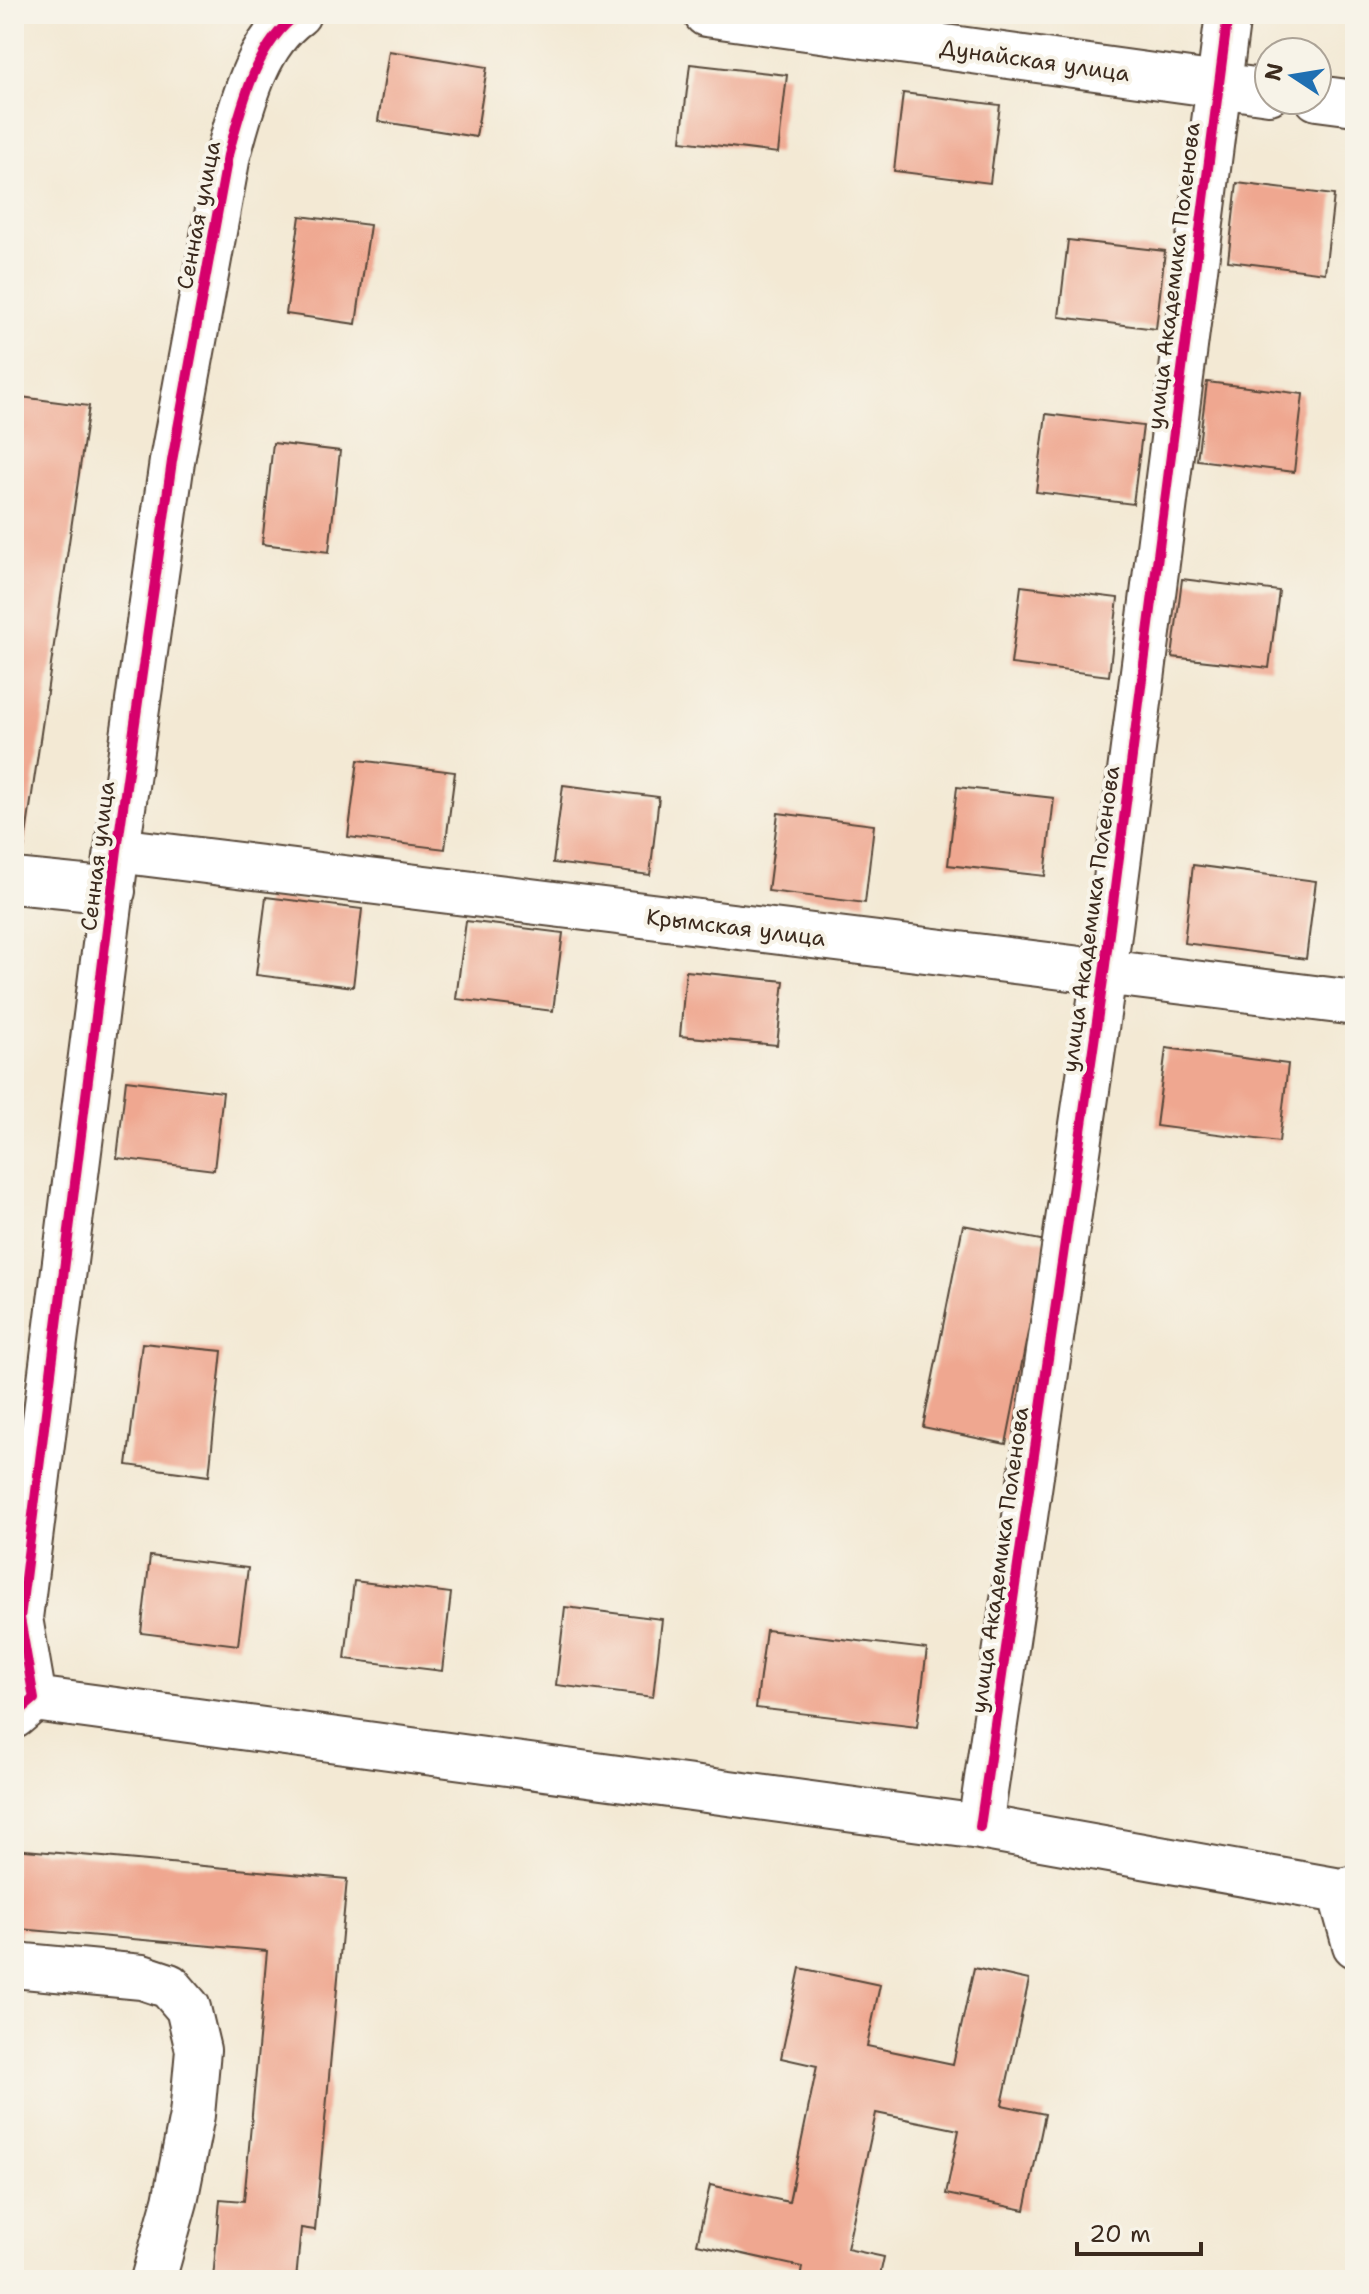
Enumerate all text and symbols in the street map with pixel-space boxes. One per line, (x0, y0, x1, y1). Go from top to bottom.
street label: Дунайская улица (938, 33, 1132, 88)
north arrow (1253, 36, 1333, 116)
text: N (1258, 60, 1290, 83)
street label: улица Академика Поленова (1140, 121, 1207, 431)
street label: Сенная улица (170, 138, 227, 292)
street label: улица Академика Поленова (1055, 764, 1126, 1074)
street label: Сенная улица (74, 779, 121, 933)
street label: Крымская улица (645, 902, 828, 953)
street label: улица Академика Поленова (964, 1405, 1035, 1715)
scale bar (1077, 2206, 1201, 2256)
text: 20 m (1089, 2218, 1151, 2250)

